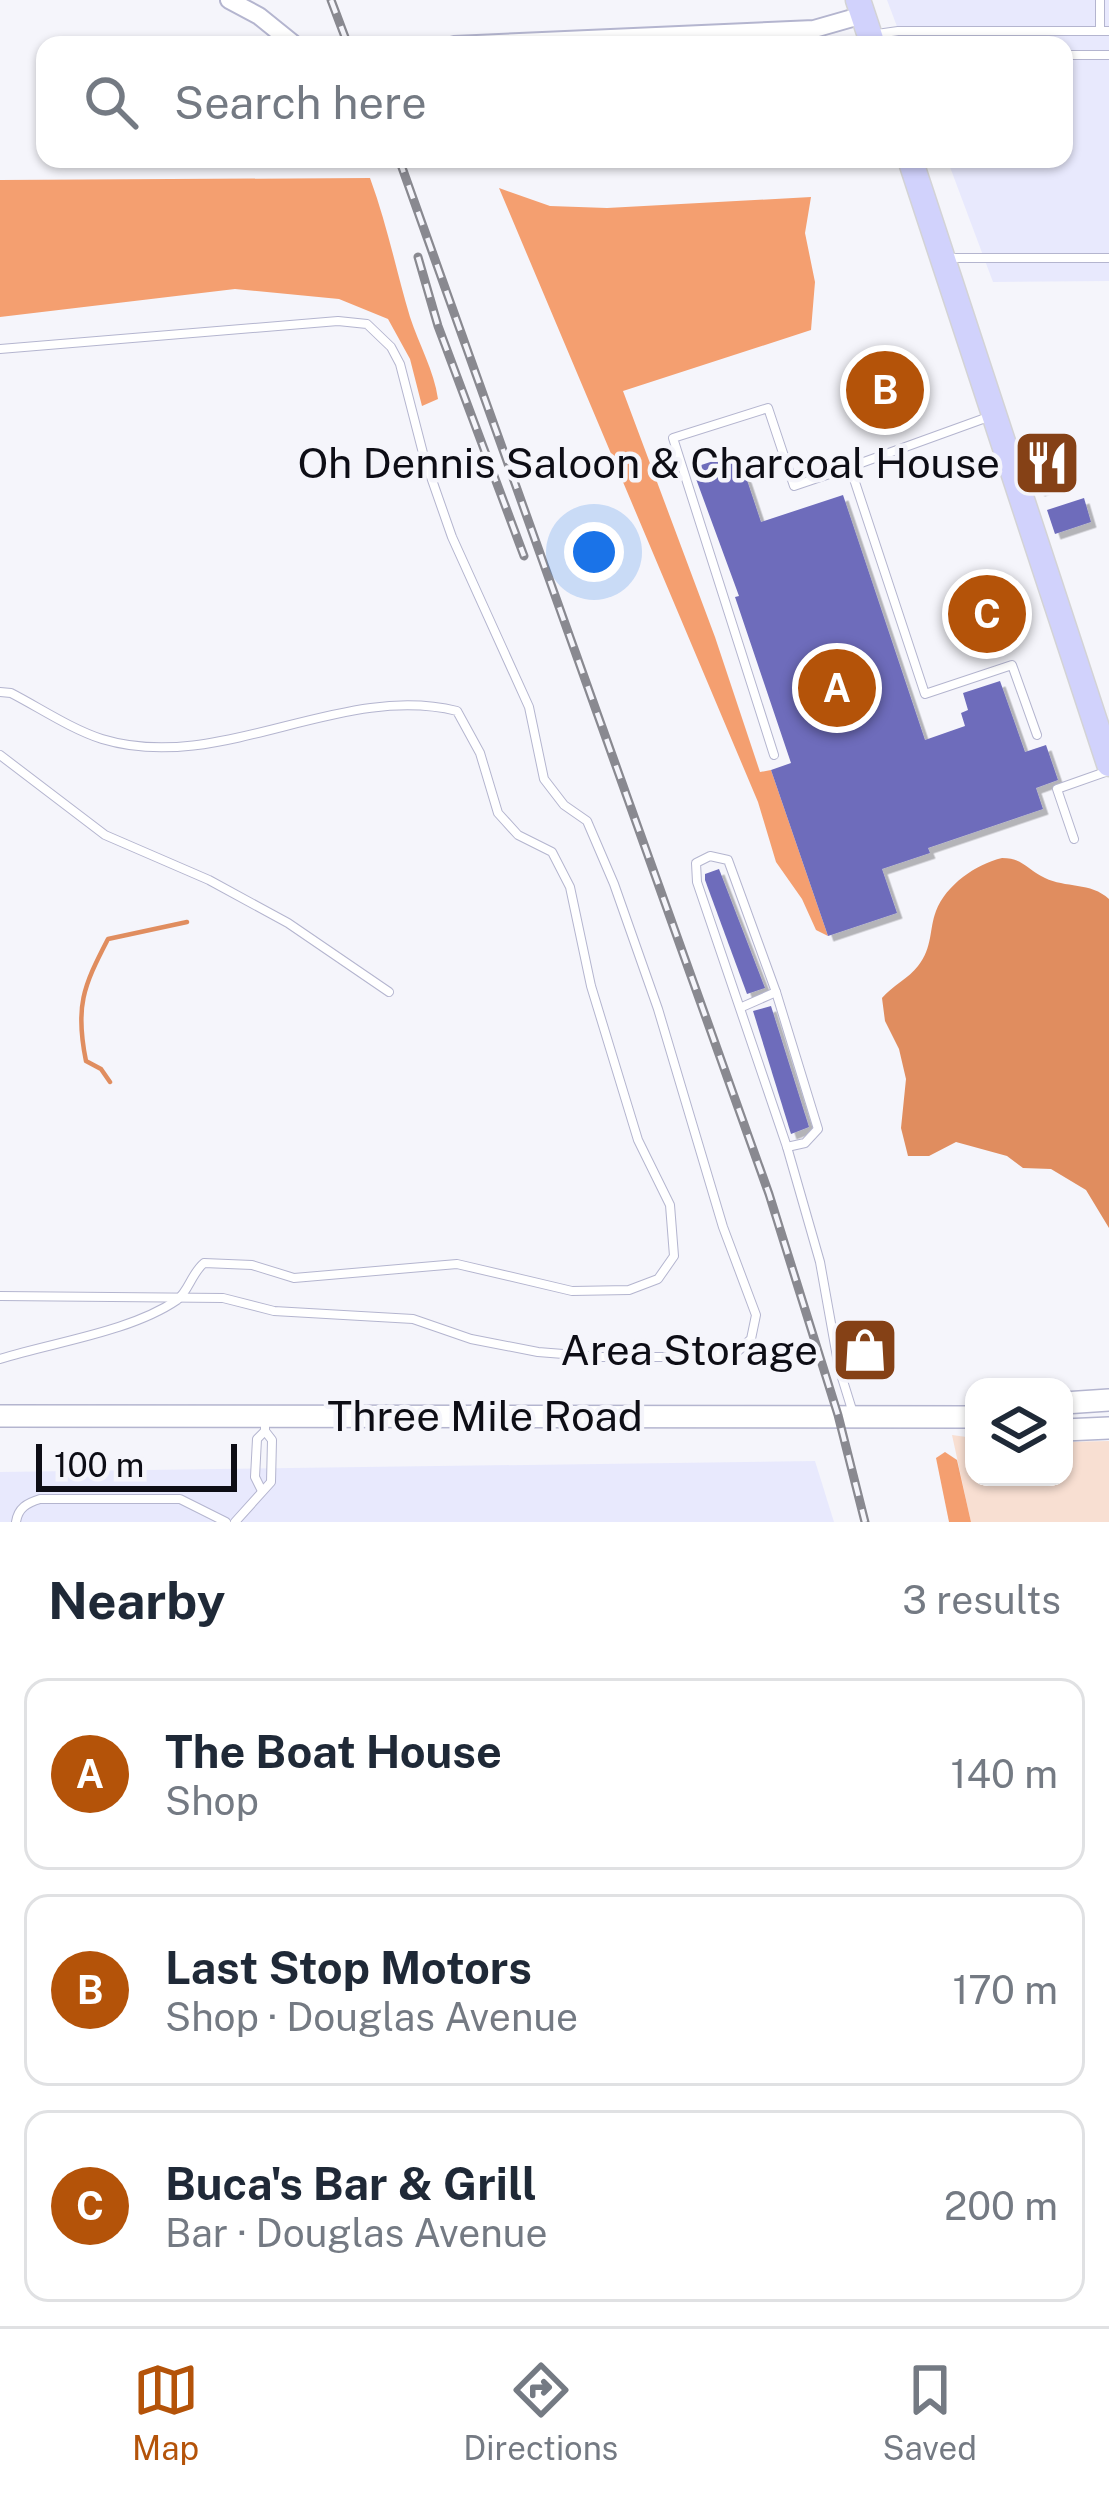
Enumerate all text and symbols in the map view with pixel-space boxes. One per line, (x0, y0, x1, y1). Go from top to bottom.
search box (36, 36, 1073, 168)
icon: search (78, 69, 144, 135)
text: Search here (174, 76, 427, 129)
pin: B (846, 345, 924, 435)
restaurant icon: Oh Dennis Saloon & Charcoal House (1012, 428, 1082, 498)
place label: Oh Dennis Saloon & Charcoal House (297, 438, 1000, 487)
your location (564, 522, 624, 582)
pin: C (948, 569, 1026, 659)
pin: A (798, 643, 876, 733)
shop icon: Area Storage (830, 1315, 900, 1385)
place label: Area Storage (560, 1325, 818, 1374)
map controls (965, 1378, 1073, 1486)
button: layers (965, 1378, 1073, 1486)
street label: Three Mile Road (327, 1391, 643, 1440)
scale bar (36, 1438, 237, 1491)
text: 100 m (54, 1446, 144, 1484)
text: Nearby (48, 1571, 225, 1630)
text: 3 results (902, 1577, 1061, 1623)
text: The Boat House (165, 1725, 502, 1778)
text: A (76, 1751, 104, 1797)
text: 140 m (951, 1751, 1058, 1797)
text: Shop (165, 1778, 259, 1824)
text: Last Stop Motors (165, 1941, 532, 1994)
text: B (77, 1967, 103, 2013)
text: 170 m (952, 1967, 1058, 2013)
text: Shop · Douglas Avenue (165, 1994, 578, 2040)
text: Buca's Bar & Grill (165, 2157, 537, 2210)
text: C (76, 2183, 104, 2229)
text: 200 m (944, 2183, 1058, 2229)
text: Bar · Douglas Avenue (165, 2210, 548, 2256)
tab: Map (132, 2357, 199, 2467)
tab: Directions (463, 2357, 618, 2467)
tab: Saved (883, 2357, 977, 2467)

